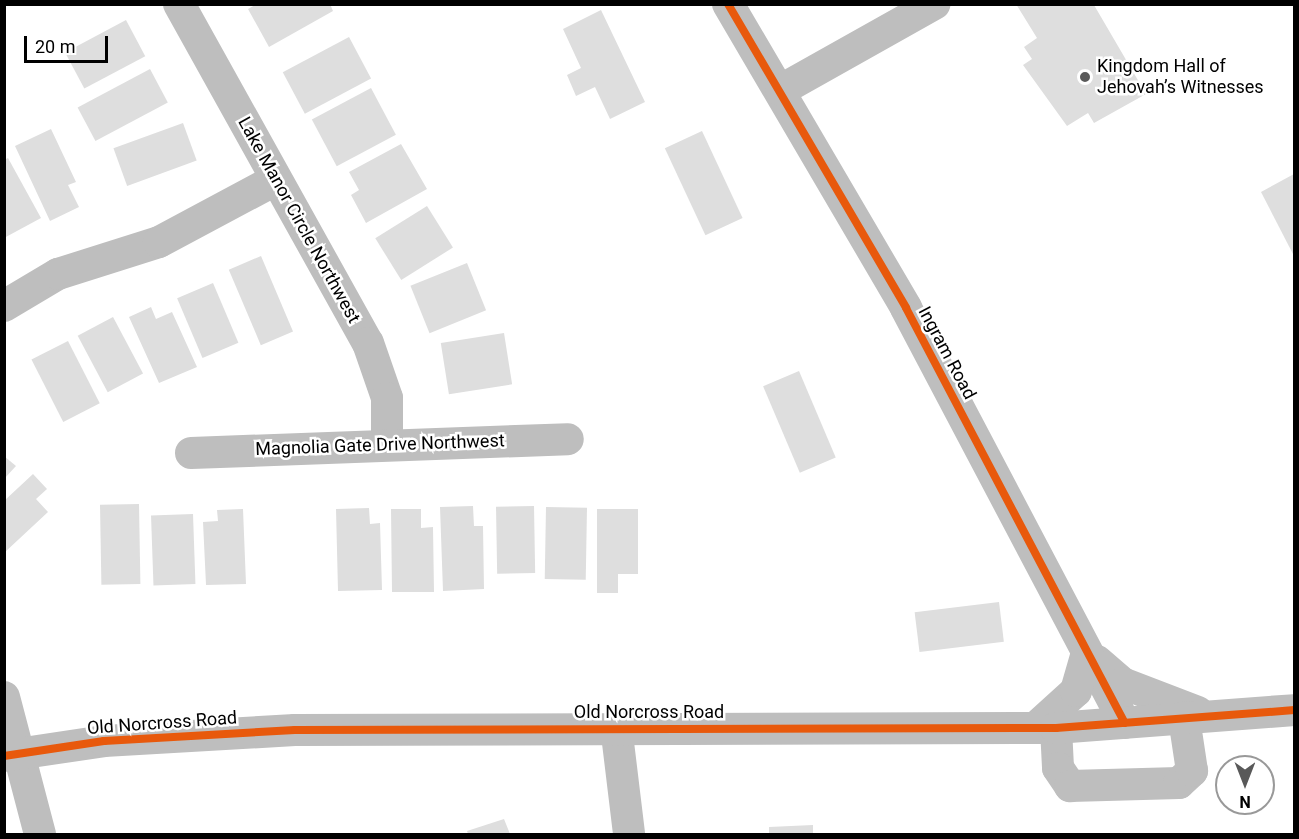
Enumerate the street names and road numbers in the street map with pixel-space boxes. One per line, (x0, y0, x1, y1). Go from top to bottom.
street label: Lake Manor Circle Northwest (233, 113, 365, 327)
street label: Ingram Road (914, 303, 980, 403)
street label: Magnolia Gate Drive Northwest (255, 430, 505, 460)
street label: Old Norcross Road (574, 701, 724, 723)
street label: Old Norcross Road (86, 707, 238, 739)

